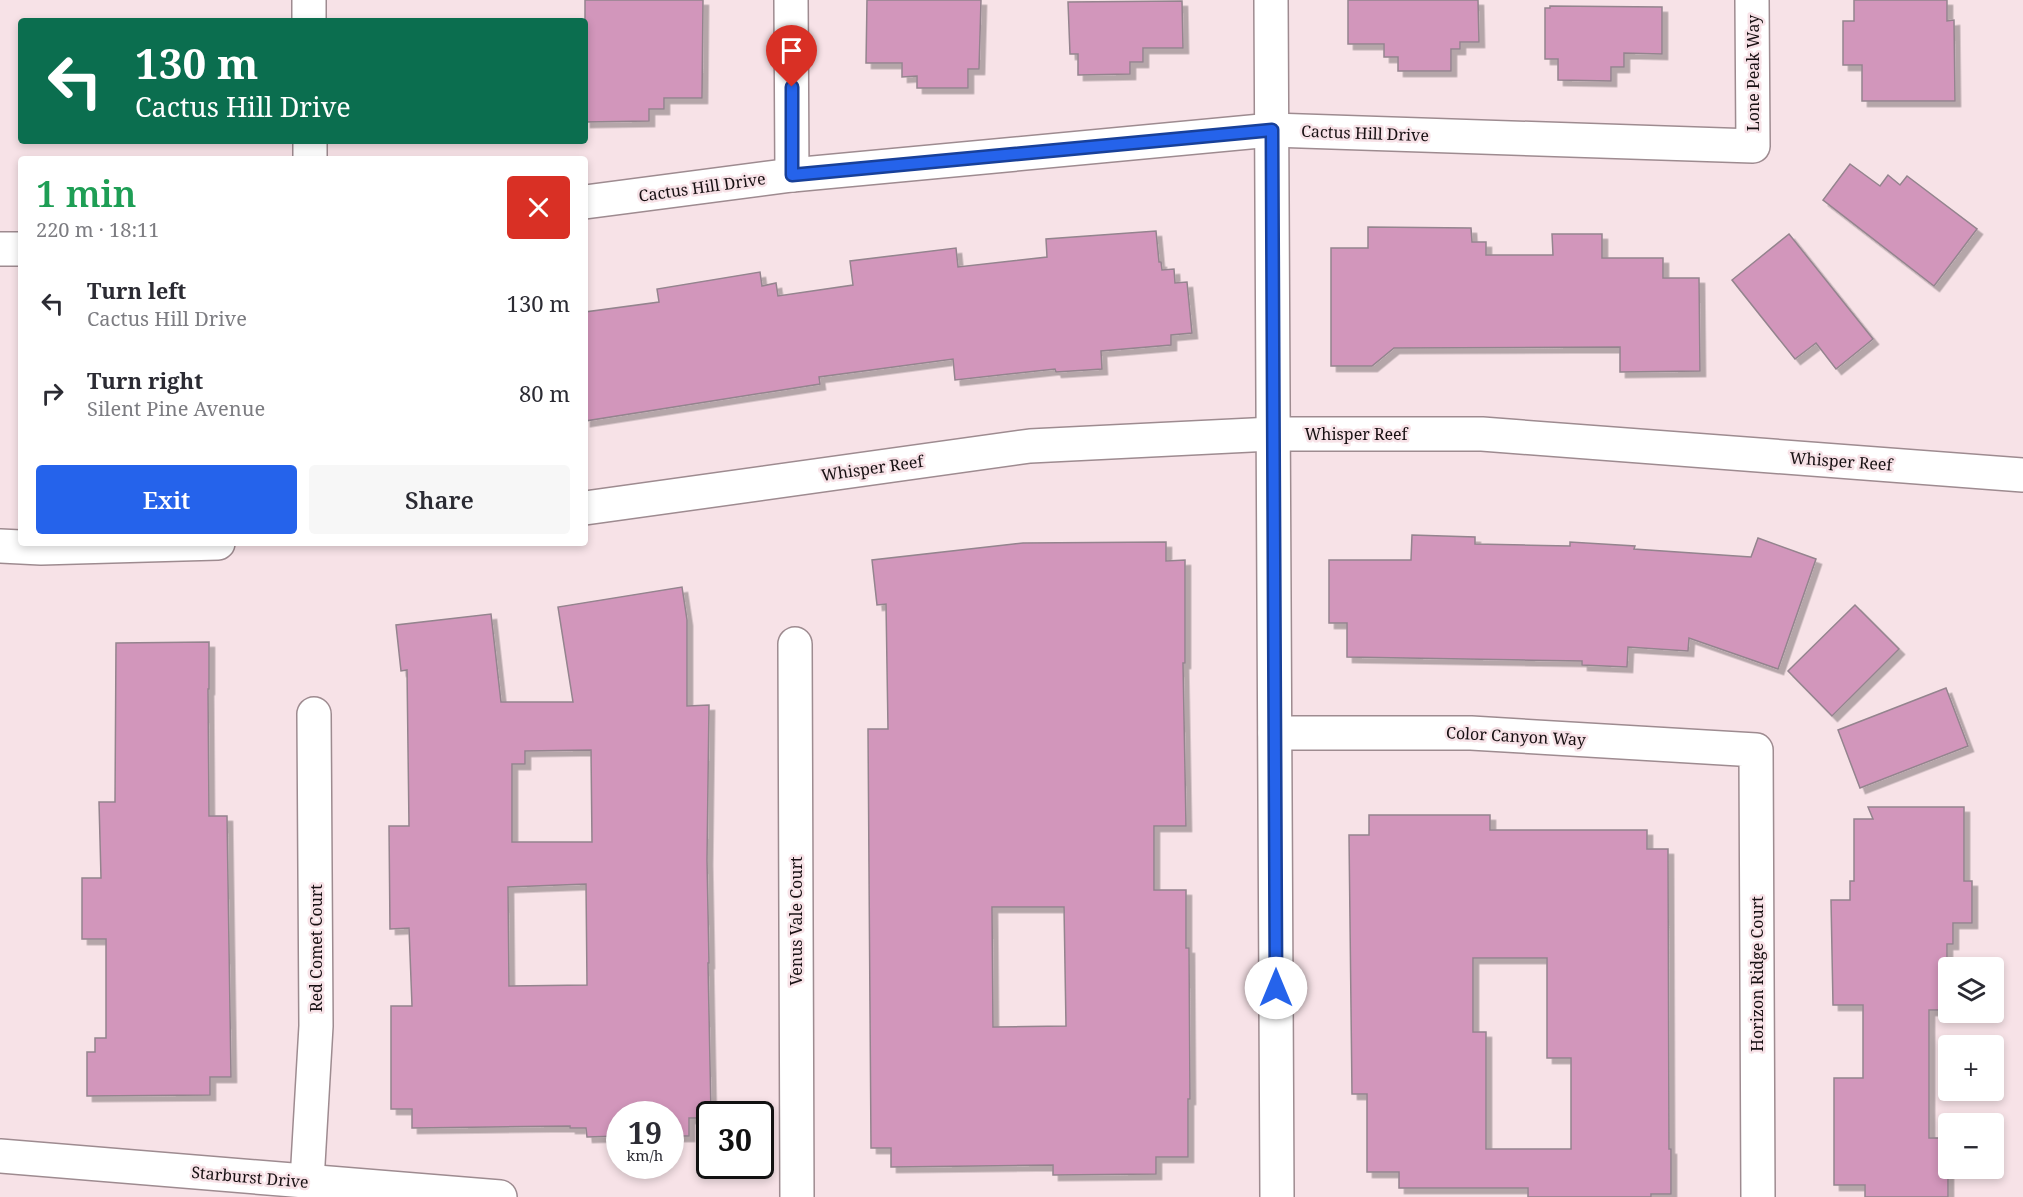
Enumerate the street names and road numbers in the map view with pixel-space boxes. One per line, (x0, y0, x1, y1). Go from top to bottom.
street label: Lone Peak Way (1742, 14, 1764, 131)
street label: Cactus Hill Drive (1301, 120, 1429, 146)
street label: Cactus Hill Drive (637, 167, 767, 207)
street label: Whisper Reef (1305, 423, 1410, 445)
street label: Whisper Reef (1789, 446, 1895, 476)
street label: Whisper Reef (820, 450, 927, 486)
street label: Color Canyon Way (1446, 721, 1587, 751)
street label: Venus Vale Court (785, 856, 807, 986)
street label: Red Comet Court (305, 884, 327, 1012)
street label: Horizon Ridge Court (1746, 896, 1768, 1052)
street label: Starburst Drive (190, 1161, 310, 1193)

